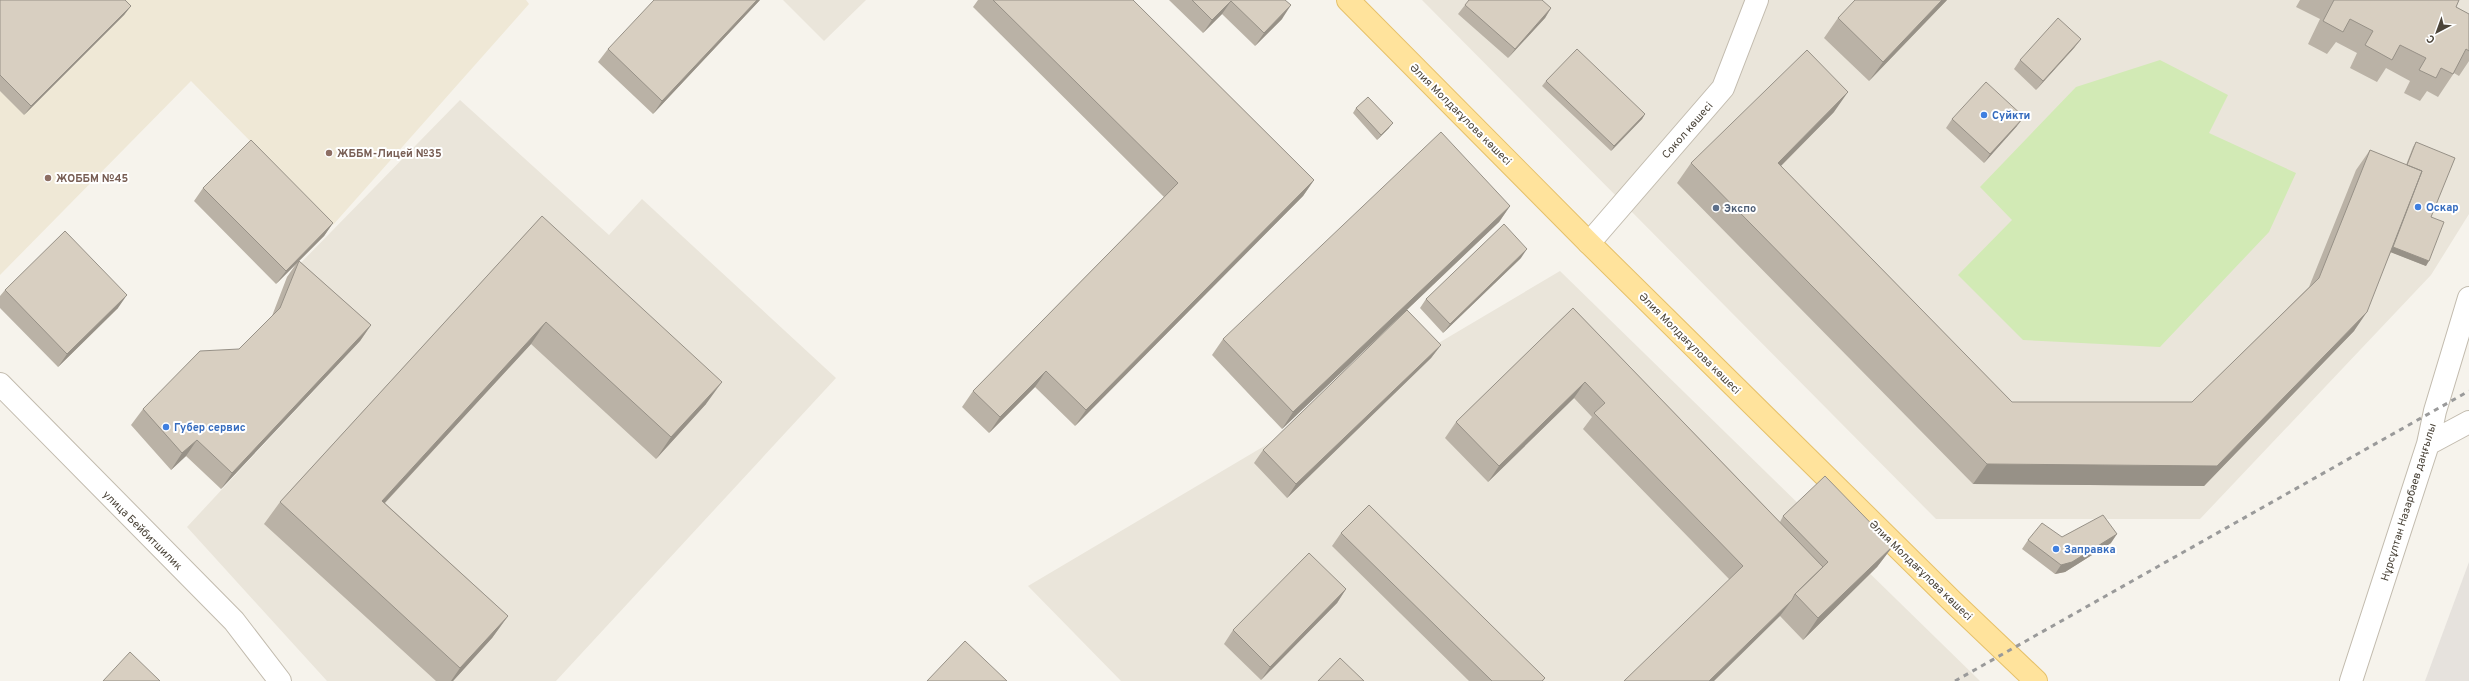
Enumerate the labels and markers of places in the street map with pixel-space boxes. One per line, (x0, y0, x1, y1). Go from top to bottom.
place label: Суйкти (1992, 109, 2030, 123)
marker: Суйкти (1979, 110, 1989, 120)
place label: ЖББМ-Лицей №35 (337, 147, 442, 161)
marker: ЖББМ-Лицей №35 (324, 148, 334, 158)
place label: ЖОББМ №45 (56, 172, 128, 186)
marker: ЖОББМ №45 (43, 173, 53, 183)
place label: Оскар (2426, 201, 2459, 215)
place label: Экспо (1724, 202, 1756, 216)
marker: Оскар (2413, 202, 2423, 212)
marker: Экспо (1711, 203, 1721, 213)
place label: Губер сервис (174, 421, 246, 435)
marker: Губер сервис (161, 422, 171, 432)
place label: Заправка (2064, 543, 2116, 557)
marker: Заправка (2051, 544, 2061, 554)

